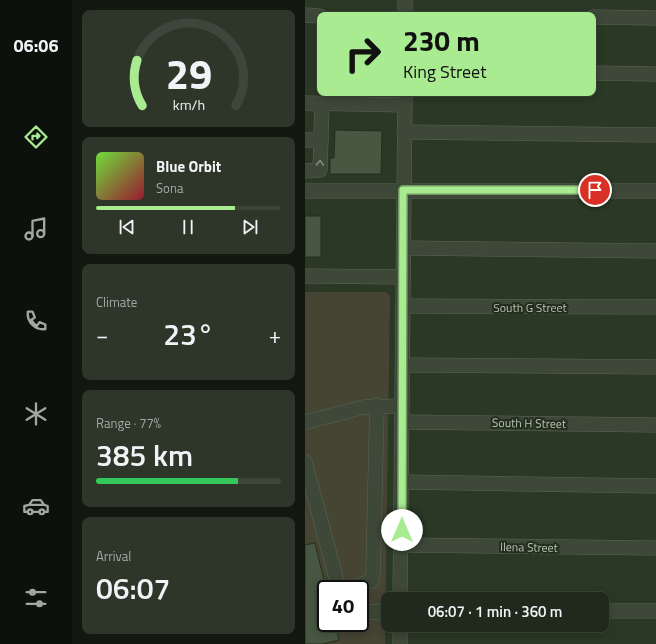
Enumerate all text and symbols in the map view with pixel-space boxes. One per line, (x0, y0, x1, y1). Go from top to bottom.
text: 230 m (403, 19, 480, 62)
icon: right (337, 28, 389, 80)
text: 06:06 (14, 32, 58, 59)
text: 29 (165, 42, 212, 105)
text: King Street (403, 58, 486, 85)
text: km/h (172, 94, 205, 116)
icon: directions (22, 123, 50, 151)
text: Blue Orbit (156, 155, 221, 178)
one-way arrow (316, 160, 324, 166)
pin (578, 173, 612, 207)
text: Sona (156, 178, 183, 198)
icon: arrive (584, 179, 606, 201)
icon: music (22, 215, 50, 243)
icon: previous (116, 216, 138, 238)
icon: pause (177, 216, 199, 238)
icon: next (239, 216, 261, 238)
text: Climate (96, 292, 137, 312)
street label: South G Street (493, 298, 568, 317)
icon: phone (22, 307, 50, 335)
text: 23° (163, 311, 214, 357)
text: − (96, 318, 108, 352)
text: + (269, 318, 281, 352)
icon: climate (22, 400, 50, 428)
text: Range · 77% (96, 413, 161, 433)
street label: South H Street (492, 413, 567, 433)
text: 385 km (96, 432, 193, 478)
icon: car (22, 492, 50, 520)
position arrow (381, 509, 423, 551)
street label: Ilena Street (500, 537, 559, 557)
text: Arrival (96, 546, 131, 566)
text: 06:07 (96, 565, 170, 611)
speed limit sign: 40 (317, 580, 369, 632)
icon: filters (22, 584, 50, 612)
text: 06:07 · 1 min · 360 m (428, 600, 562, 623)

